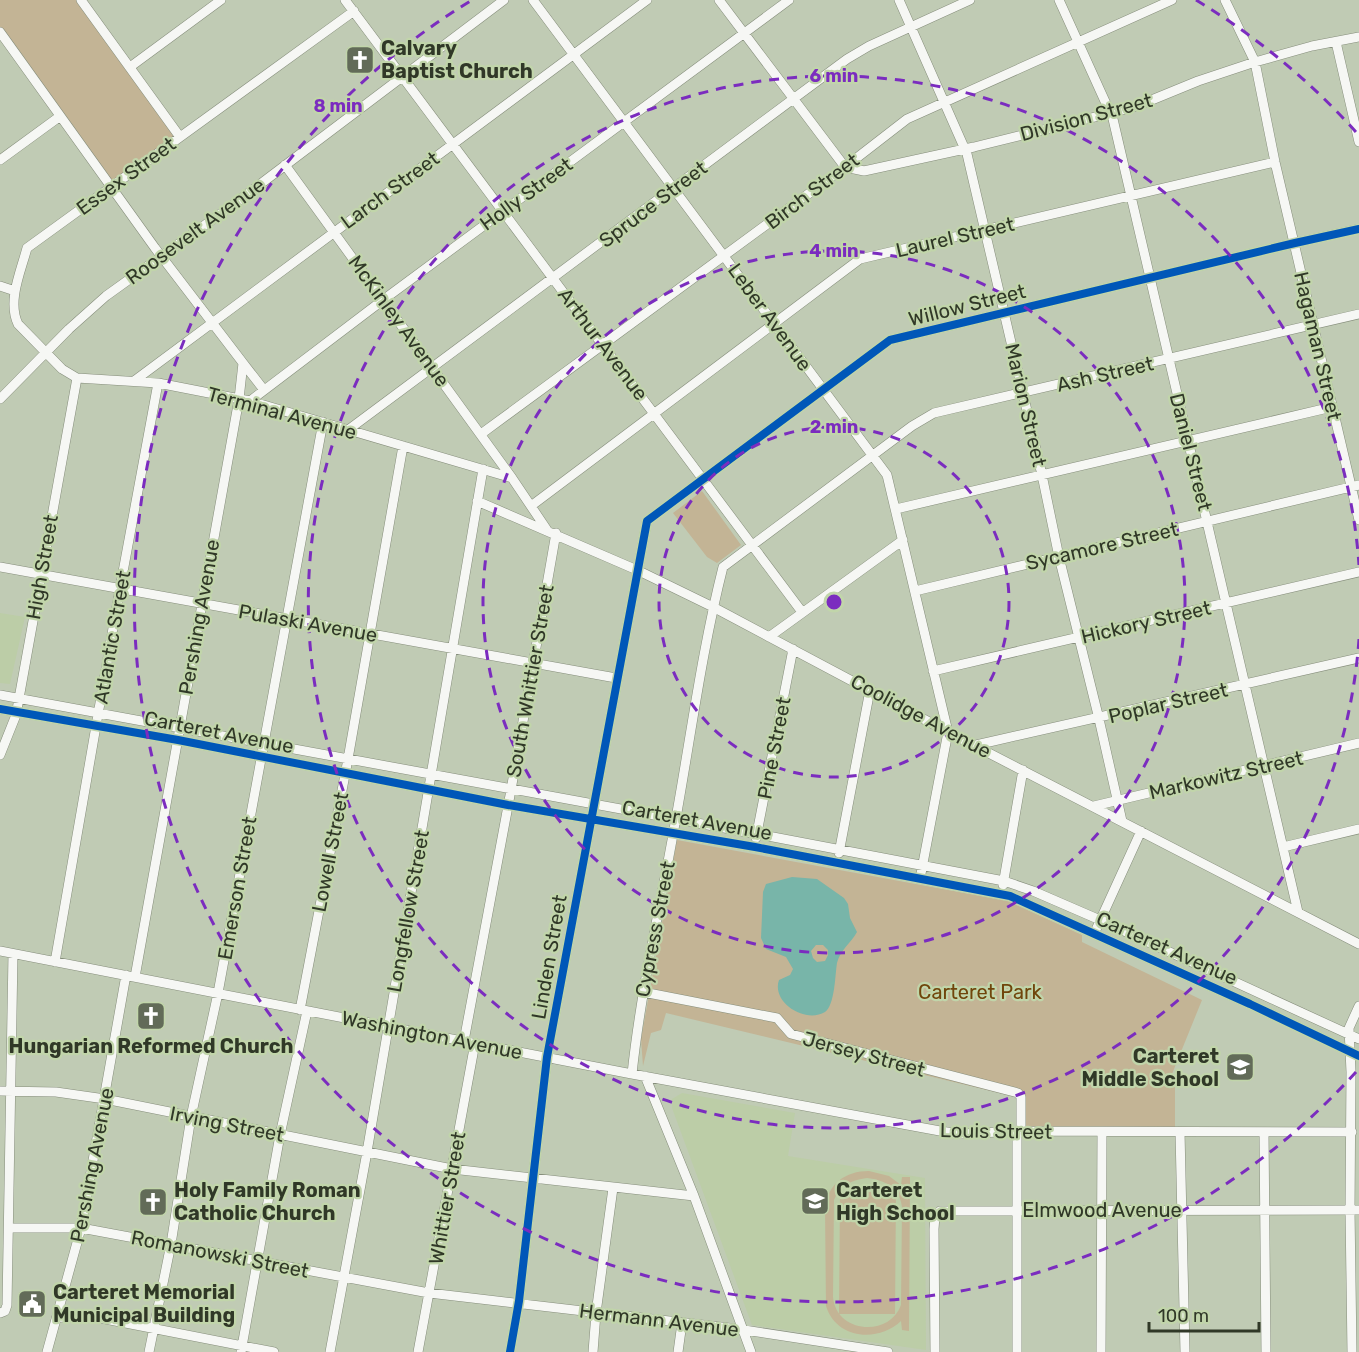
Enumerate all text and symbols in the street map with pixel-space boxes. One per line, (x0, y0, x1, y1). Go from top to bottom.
place label: Calvary Baptist Church (381, 36, 533, 83)
church icon: Calvary Baptist Church (344, 44, 376, 76)
text: 6 min (810, 65, 858, 87)
street label: Division Street (1017, 88, 1155, 146)
text: 8 min (313, 95, 363, 117)
street label: Essex Street (72, 132, 181, 220)
street label: Larch Street (336, 146, 444, 234)
street label: Birch Street (760, 148, 864, 234)
street label: Holly Street (475, 152, 577, 236)
street label: Spruce Street (594, 156, 712, 252)
street label: Roosevelt Avenue (121, 173, 269, 289)
street label: Laurel Street (894, 212, 1017, 262)
text: 4 min (809, 240, 859, 262)
street label: McKinley Avenue (343, 251, 455, 391)
street label: Leber Avenue (723, 259, 817, 375)
street label: Hagaman Street (1289, 269, 1347, 423)
street label: Willow Street (906, 279, 1028, 331)
street label: Arthur Avenue (553, 283, 653, 405)
street label: Marion Street (1000, 341, 1052, 469)
street label: Ash Street (1054, 351, 1156, 397)
street label: Terminal Avenue (205, 382, 359, 444)
street label: Daniel Street (1165, 391, 1217, 514)
text: 2 min (810, 416, 858, 438)
street label: High Street (21, 513, 63, 621)
street label: Sycamore Street (1023, 517, 1181, 575)
street label: Pershing Avenue (174, 538, 224, 696)
street label: Atlantic Street (88, 568, 136, 706)
street label: South Whittier Street (501, 583, 559, 779)
centre of rings (824, 592, 844, 612)
street label: Hickory Street (1079, 595, 1213, 649)
street label: Pulaski Avenue (237, 599, 379, 647)
street label: Coolidge Avenue (847, 669, 995, 763)
street label: Poplar Street (1106, 678, 1230, 728)
street label: Pine Street (752, 695, 796, 801)
street label: Carteret Avenue (142, 706, 296, 758)
street label: Markowitz Street (1147, 746, 1305, 804)
street label: Lowell Street (307, 790, 353, 914)
street label: Carteret Avenue (620, 795, 774, 845)
street label: Emerson Street (213, 814, 261, 962)
street label: Longfellow Street (382, 828, 434, 994)
street label: Cypress Street (630, 859, 680, 999)
street label: Linden Street (526, 893, 572, 1021)
street label: Carteret Avenue (1093, 906, 1241, 990)
park label: Carteret Park (918, 980, 1043, 1004)
church icon: Hungarian Reformed Church (135, 1000, 167, 1032)
street label: Washington Avenue (340, 1006, 524, 1064)
street label: Jersey Street (800, 1026, 928, 1082)
place label: Hungarian Reformed Church (8, 1034, 294, 1058)
place label: Carteret Middle School (1081, 1044, 1219, 1091)
school or university icon: Carteret Middle School (1224, 1051, 1256, 1083)
street label: Pershing Avenue (65, 1086, 119, 1244)
street label: Irving Street (168, 1101, 286, 1147)
street label: Louis Street (940, 1118, 1053, 1144)
street label: Whittier Street (423, 1129, 471, 1266)
place label: Holy Family Roman Catholic Church (174, 1178, 361, 1225)
place label: Carteret High School (836, 1178, 955, 1225)
school or university icon: Carteret High School (799, 1185, 831, 1217)
church icon: Holy Family Roman Catholic Church (137, 1186, 169, 1218)
street label: Elmwood Avenue (1022, 1198, 1182, 1222)
street label: Romanowski Street (129, 1225, 311, 1283)
place label: Carteret Memorial Municipal Building (53, 1280, 235, 1327)
public building icon: Carteret Memorial Municipal Building (16, 1288, 48, 1320)
scale bar (1149, 1295, 1258, 1333)
street label: Hermann Avenue (578, 1298, 740, 1342)
text: 100 m (1158, 1305, 1209, 1327)

